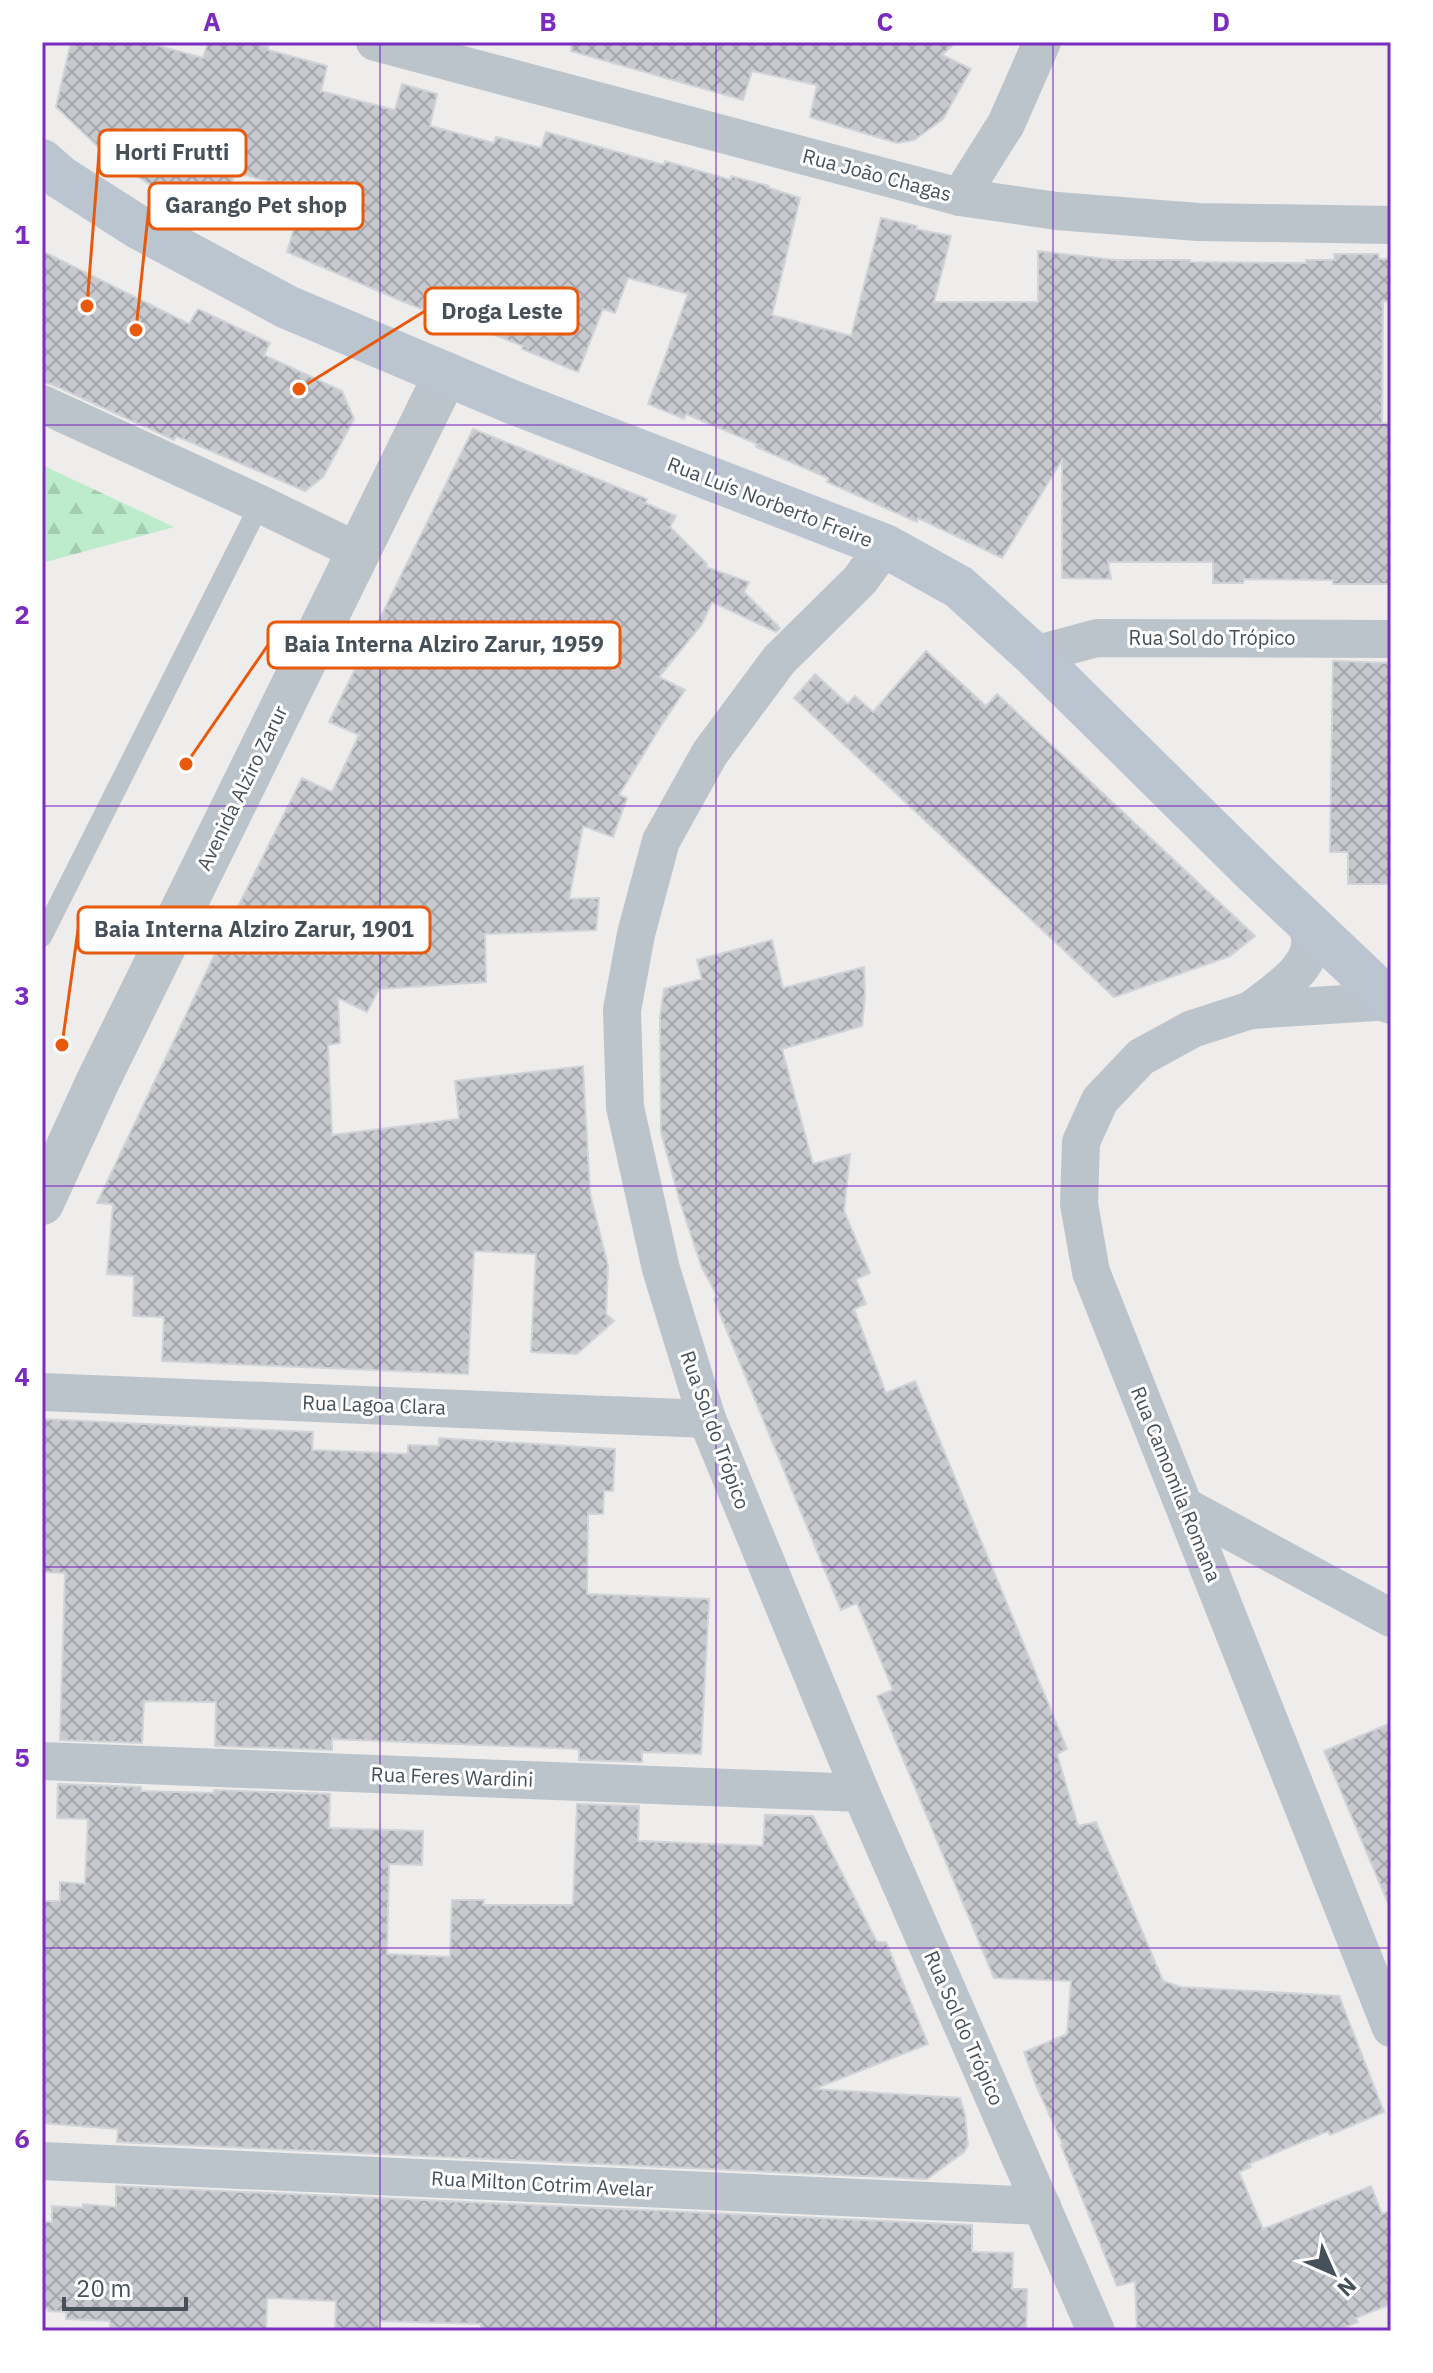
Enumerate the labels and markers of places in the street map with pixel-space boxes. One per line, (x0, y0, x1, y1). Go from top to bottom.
callout: Horti Frutti (99, 130, 246, 176)
callout: Garango Pet shop (149, 183, 363, 229)
callout: Droga Leste (425, 288, 578, 334)
callout: Baia Interna Alziro Zarur, 1959 (268, 622, 620, 668)
callout: Baia Interna Alziro Zarur, 1901 (78, 907, 430, 953)

